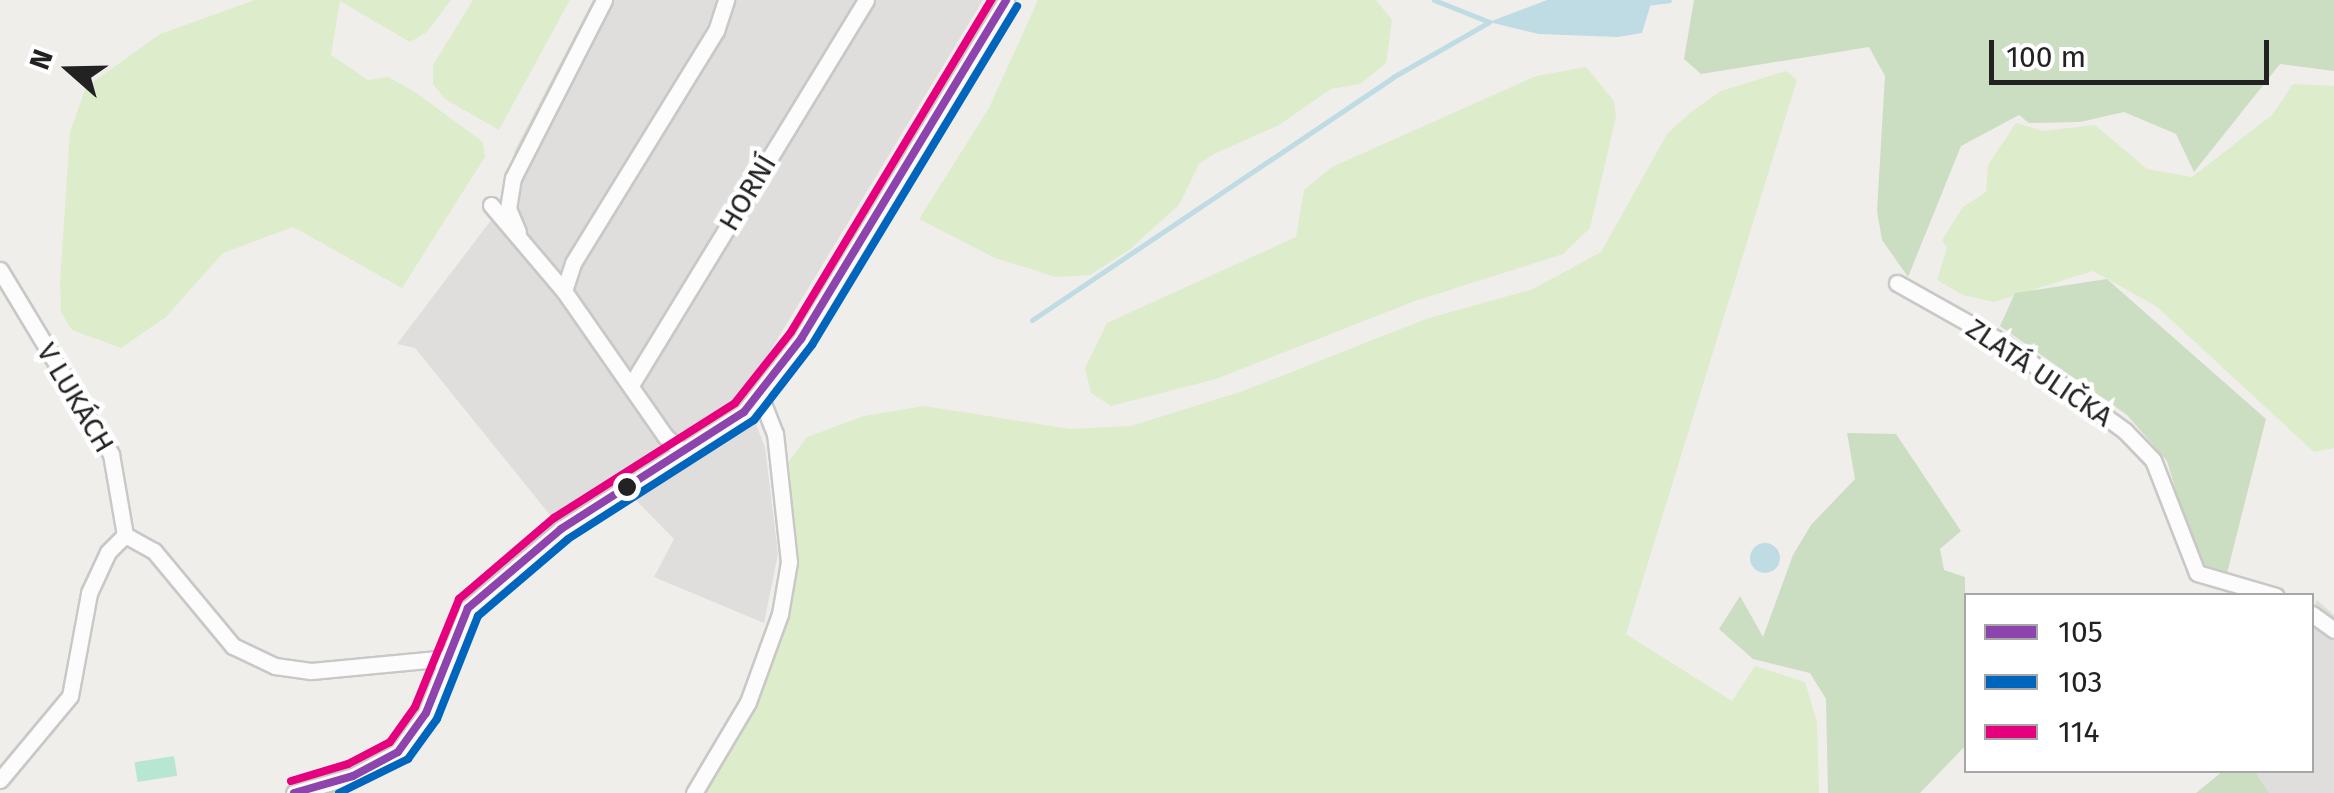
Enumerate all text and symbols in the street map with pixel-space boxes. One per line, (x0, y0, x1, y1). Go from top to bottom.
north arrow (20, 20, 120, 120)
scale bar (1994, 20, 2274, 82)
text: 100 m (2006, 39, 2086, 75)
text: N (23, 45, 60, 74)
street label: HORNÍ (712, 149, 784, 237)
street label: ZLATÁ ULIČKA (1960, 312, 2118, 434)
street label: V LUKÁCH (29, 337, 121, 459)
unlabelled marker (617, 477, 637, 497)
legend (1964, 593, 2314, 773)
text: 105 (2058, 614, 2103, 650)
text: 103 (2058, 664, 2102, 700)
text: 114 (2058, 714, 2100, 750)

